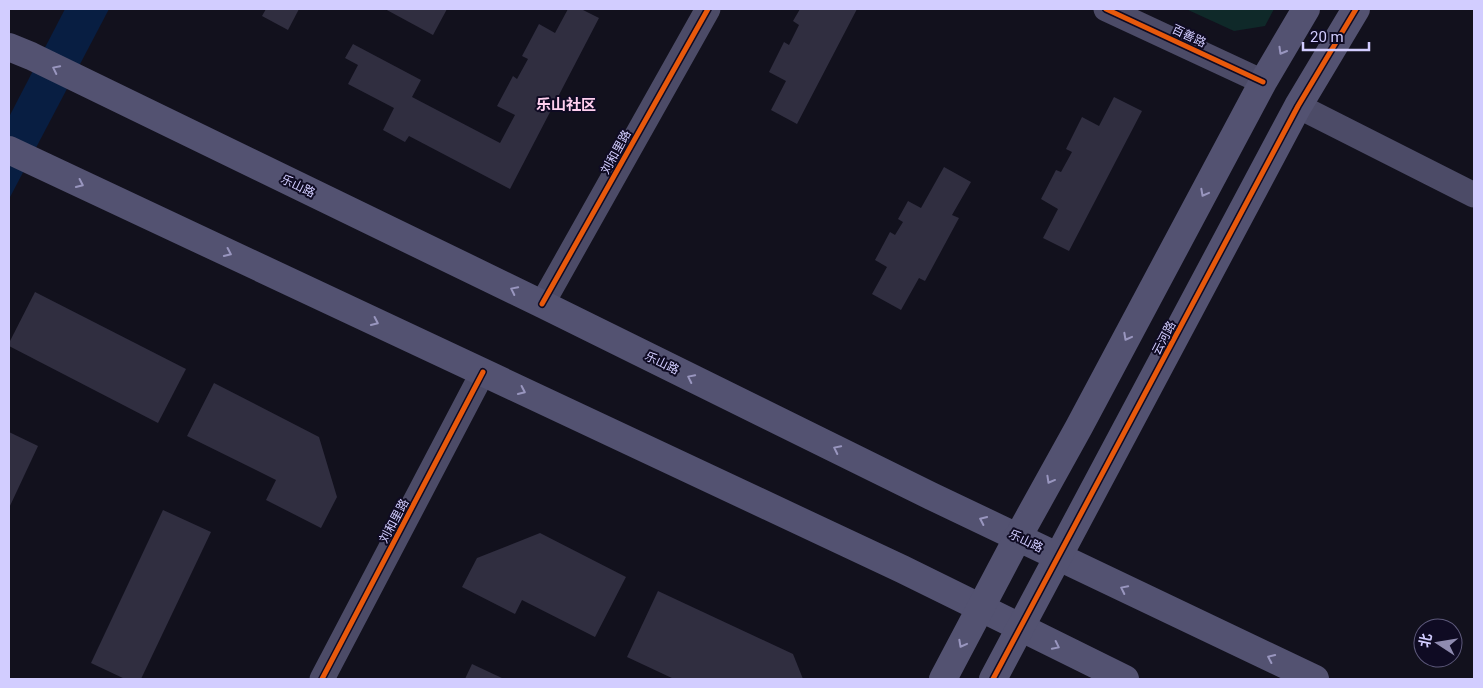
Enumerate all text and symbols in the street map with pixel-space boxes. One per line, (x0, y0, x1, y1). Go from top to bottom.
scale bar (1303, 20, 1369, 52)
street label: 百善路 (1170, 22, 1208, 50)
text: 20 m (1310, 28, 1344, 46)
one-way arrow (1278, 45, 1288, 54)
one-way arrow (52, 64, 61, 75)
district label: 乐山社区 (536, 96, 596, 114)
street label: 刘和里路 (598, 128, 634, 176)
street label: 乐山路 (279, 172, 317, 200)
one-way arrow (75, 177, 84, 187)
one-way arrow (1200, 188, 1210, 197)
one-way arrow (222, 246, 231, 256)
one-way arrow (510, 286, 519, 297)
one-way arrow (370, 315, 379, 326)
street label: 云河路 (1149, 319, 1179, 357)
one-way arrow (1123, 331, 1133, 340)
street label: 乐山路 (643, 349, 681, 377)
one-way arrow (687, 373, 696, 384)
one-way arrow (517, 385, 526, 395)
one-way arrow (833, 445, 842, 456)
one-way arrow (1046, 474, 1056, 483)
street label: 刘和里路 (377, 497, 411, 545)
one-way arrow (979, 516, 988, 527)
street label: 乐山路 (1007, 527, 1045, 555)
one-way arrow (1120, 584, 1129, 595)
north arrow (1413, 618, 1463, 668)
text: 北 (1416, 632, 1435, 649)
one-way arrow (959, 639, 969, 648)
one-way arrow (1051, 640, 1060, 650)
one-way arrow (1267, 655, 1276, 665)

